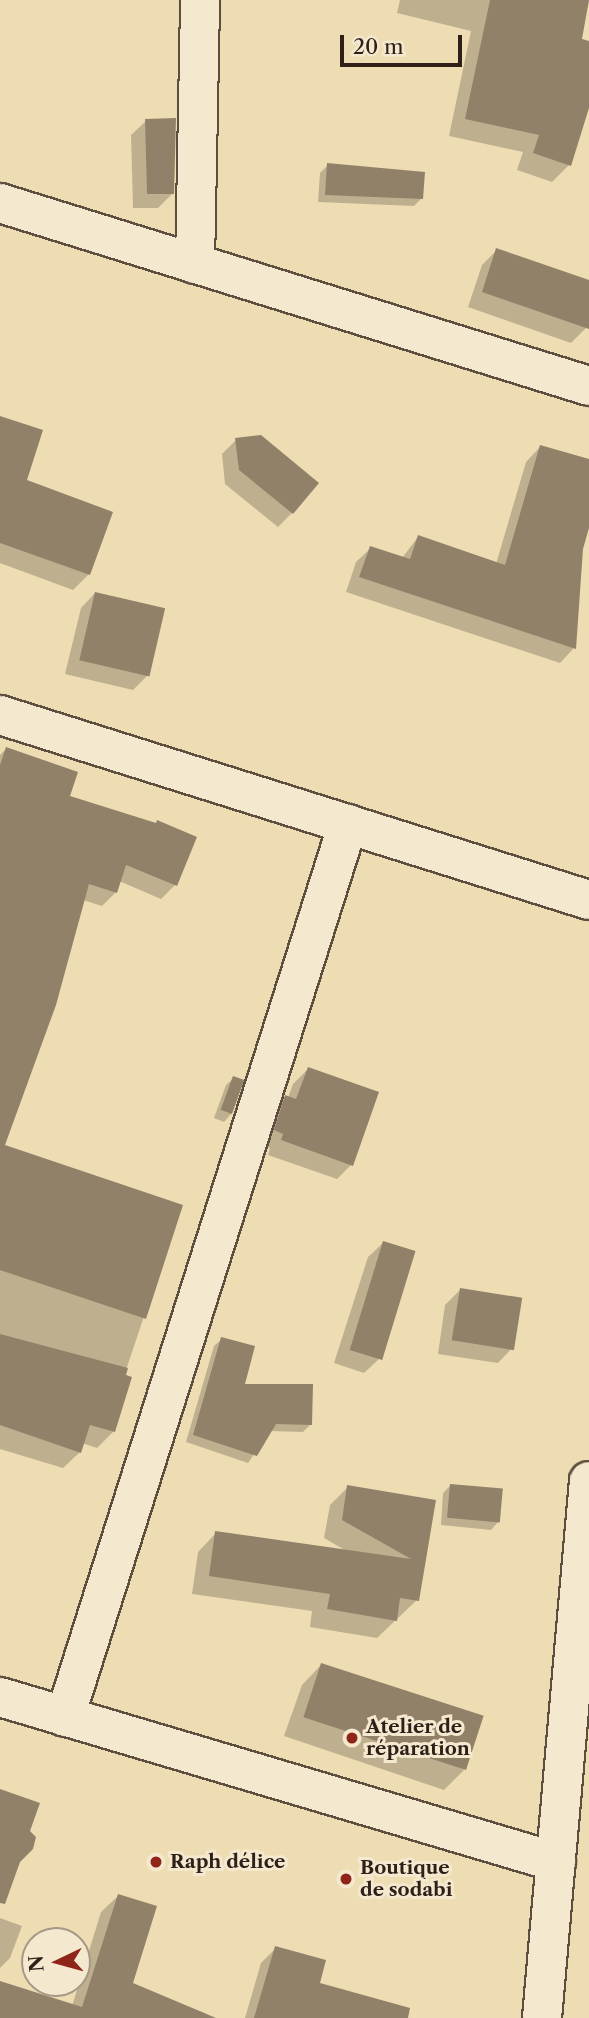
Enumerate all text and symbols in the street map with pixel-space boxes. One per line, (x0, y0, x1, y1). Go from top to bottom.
scale bar (344, 21, 466, 65)
text: 20 m (353, 34, 404, 59)
place label: Atelier de réparation (366, 1716, 470, 1760)
marker: Atelier de réparation (344, 1730, 360, 1746)
place label: Raph délice (170, 1851, 285, 1873)
marker: Raph délice (148, 1854, 164, 1870)
place label: Boutique de sodabi (360, 1857, 452, 1901)
marker: Boutique de sodabi (338, 1871, 354, 1887)
north arrow (21, 1927, 91, 1997)
text: N (24, 1954, 49, 1973)

